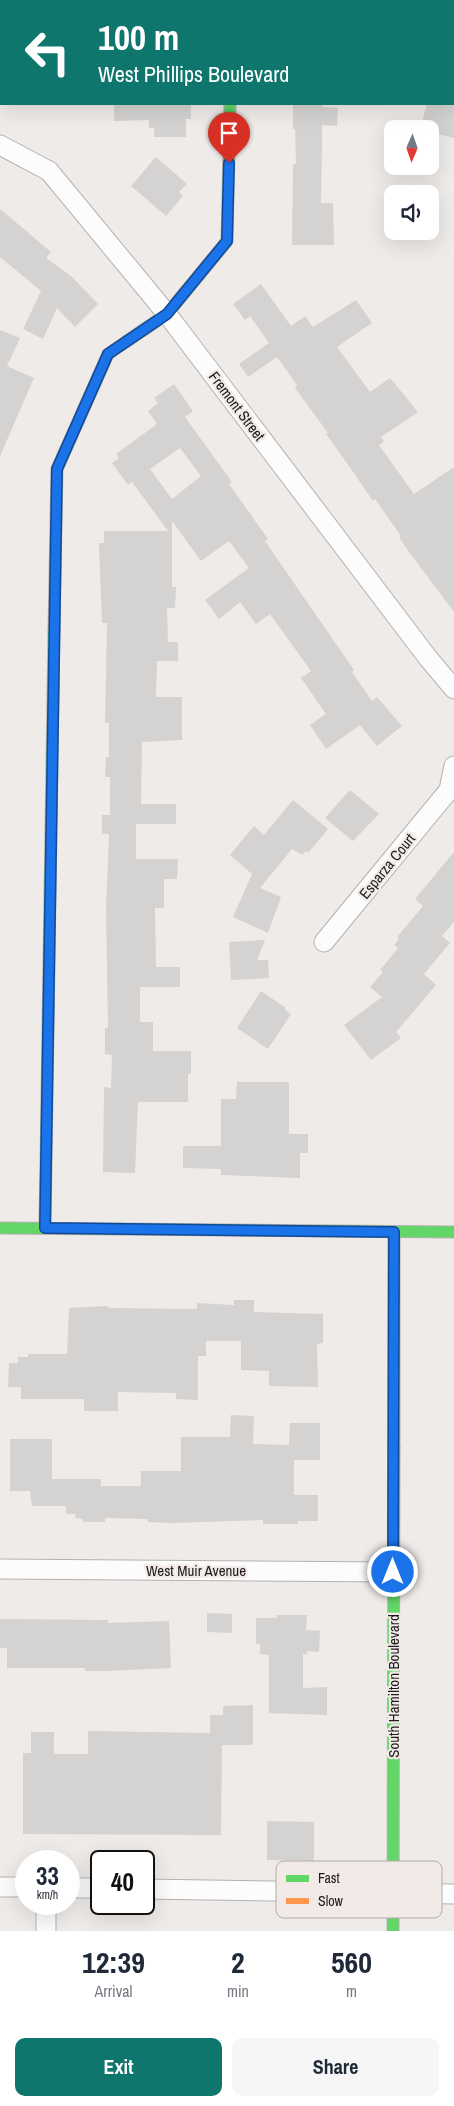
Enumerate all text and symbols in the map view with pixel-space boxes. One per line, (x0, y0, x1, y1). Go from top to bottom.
text: 100 m (98, 14, 179, 61)
icon: left (15, 20, 80, 85)
text: West Phillips Boulevard (98, 59, 289, 89)
pin (208, 112, 250, 163)
icon: arrive (215, 119, 243, 147)
north arrow (384, 120, 439, 175)
map controls (384, 120, 439, 240)
button: sound (384, 185, 439, 240)
street label: Fremont Street (204, 367, 270, 446)
street label: Esparza Court (354, 828, 420, 903)
position arrow (366, 1545, 418, 1597)
street label: West Muir Avenue (146, 1560, 246, 1581)
street label: South Hamilton Boulevard (383, 1614, 404, 1758)
speed limit sign: 40 (90, 1850, 155, 1915)
text: 33 (36, 1859, 59, 1893)
legend (276, 1861, 442, 1918)
text: Fast (318, 1869, 340, 1887)
text: km/h (37, 1887, 58, 1903)
text: Slow (318, 1892, 344, 1910)
text: 12:39 (82, 1942, 145, 1982)
text: 2 (231, 1942, 245, 1982)
text: 560 (331, 1942, 372, 1982)
text: Arrival (95, 1980, 132, 2002)
text: min (227, 1980, 249, 2002)
text: m (346, 1980, 357, 2002)
button: Exit (15, 2038, 222, 2096)
button: Share (232, 2038, 439, 2096)

